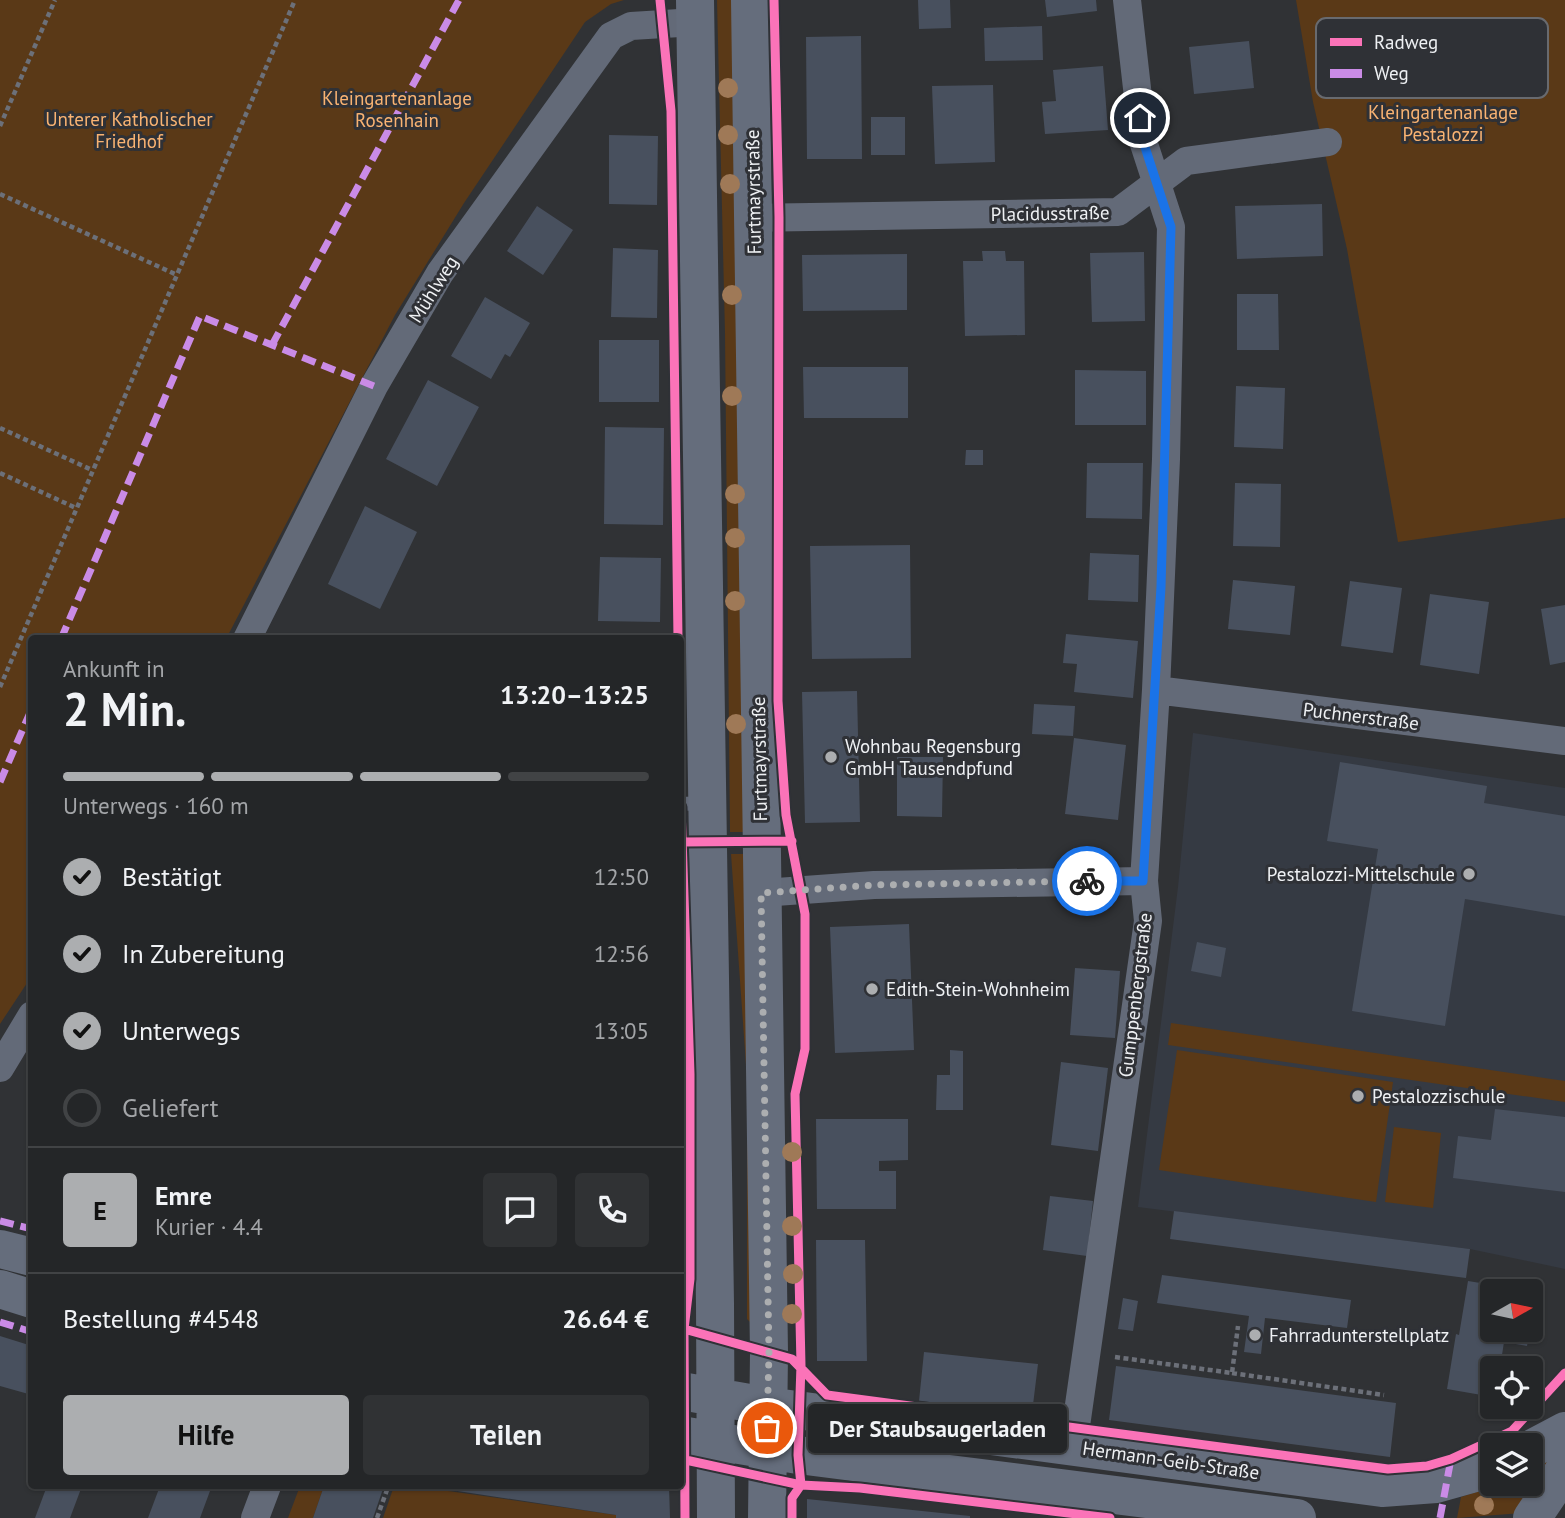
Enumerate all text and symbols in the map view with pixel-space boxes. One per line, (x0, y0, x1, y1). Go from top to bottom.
legend (1316, 18, 1548, 98)
text: Radweg (1374, 30, 1438, 54)
text: Weg (1374, 61, 1409, 85)
park label: Kleingartenanlage Rosenhain (322, 86, 472, 132)
pin (1110, 88, 1170, 148)
icon: home (1121, 99, 1159, 137)
park label: Kleingartenanlage Pestalozzi (1368, 100, 1518, 146)
park label: Unterer Katholischer Friedhof (45, 107, 213, 153)
street label: Furtmayrstraße (740, 129, 766, 255)
street label: Placidusstraße (990, 200, 1110, 226)
street label: Mühlweg (403, 251, 463, 327)
text: Ankunft in (63, 654, 165, 683)
text: 13:20–13:25 (500, 678, 649, 711)
text: 2 Min. (63, 679, 186, 739)
street label: Furtmayrstraße (746, 696, 772, 822)
street label: Puchnerstraße (1302, 697, 1420, 735)
place label: Wohnbau Regensburg GmbH Tausendpfund (845, 734, 1021, 780)
marker: Wohnbau Regensburg GmbH Tausendpfund (823, 749, 839, 765)
text: Unterwegs · 160 m (63, 791, 249, 820)
courier (1052, 846, 1122, 916)
icon: check (63, 858, 101, 896)
text: Bestätigt (122, 860, 222, 893)
text: 12:50 (594, 862, 649, 891)
icon: bike (1068, 862, 1106, 900)
place label: Pestalozzi-Mittelschule (1267, 862, 1455, 886)
marker: Pestalozzi-Mittelschule (1461, 866, 1477, 882)
street label: Gumppenbergstraße (1113, 911, 1157, 1079)
icon: check (63, 935, 101, 973)
text: In Zubereitung (122, 937, 285, 970)
text: 12:56 (594, 939, 649, 968)
place label: Edith-Stein-Wohnheim (886, 977, 1070, 1001)
marker: Edith-Stein-Wohnheim (864, 981, 880, 997)
icon: check (63, 1012, 101, 1050)
text: Unterwegs (122, 1014, 240, 1047)
text: 13:05 (594, 1016, 649, 1045)
place label: Pestalozzischule (1372, 1084, 1505, 1108)
marker: Pestalozzischule (1350, 1088, 1366, 1104)
text: Geliefert (122, 1091, 219, 1124)
button: chat (483, 1173, 557, 1247)
button: phone (575, 1173, 649, 1247)
text: Emre (155, 1179, 212, 1212)
text: E (93, 1194, 107, 1227)
text: Kurier · 4.4 (155, 1212, 263, 1241)
north arrow (1480, 1279, 1544, 1342)
map controls (1480, 1279, 1543, 1496)
text: Bestellung #4548 (63, 1302, 259, 1335)
text: 26.64 € (562, 1302, 649, 1335)
place label: Fahrradunterstellplatz (1269, 1323, 1449, 1347)
marker: Fahrradunterstellplatz (1247, 1327, 1263, 1343)
button: locate (1480, 1356, 1543, 1419)
button: Hilfe (63, 1395, 349, 1475)
button: Teilen (363, 1395, 649, 1475)
pin (737, 1398, 797, 1458)
callout: Der Staubsaugerladen (809, 1404, 1068, 1452)
icon: bag (748, 1409, 786, 1447)
text: Der Staubsaugerladen (829, 1414, 1046, 1443)
button: layers (1480, 1433, 1543, 1496)
street label: Hermann-Geib-Straße (1081, 1436, 1261, 1484)

